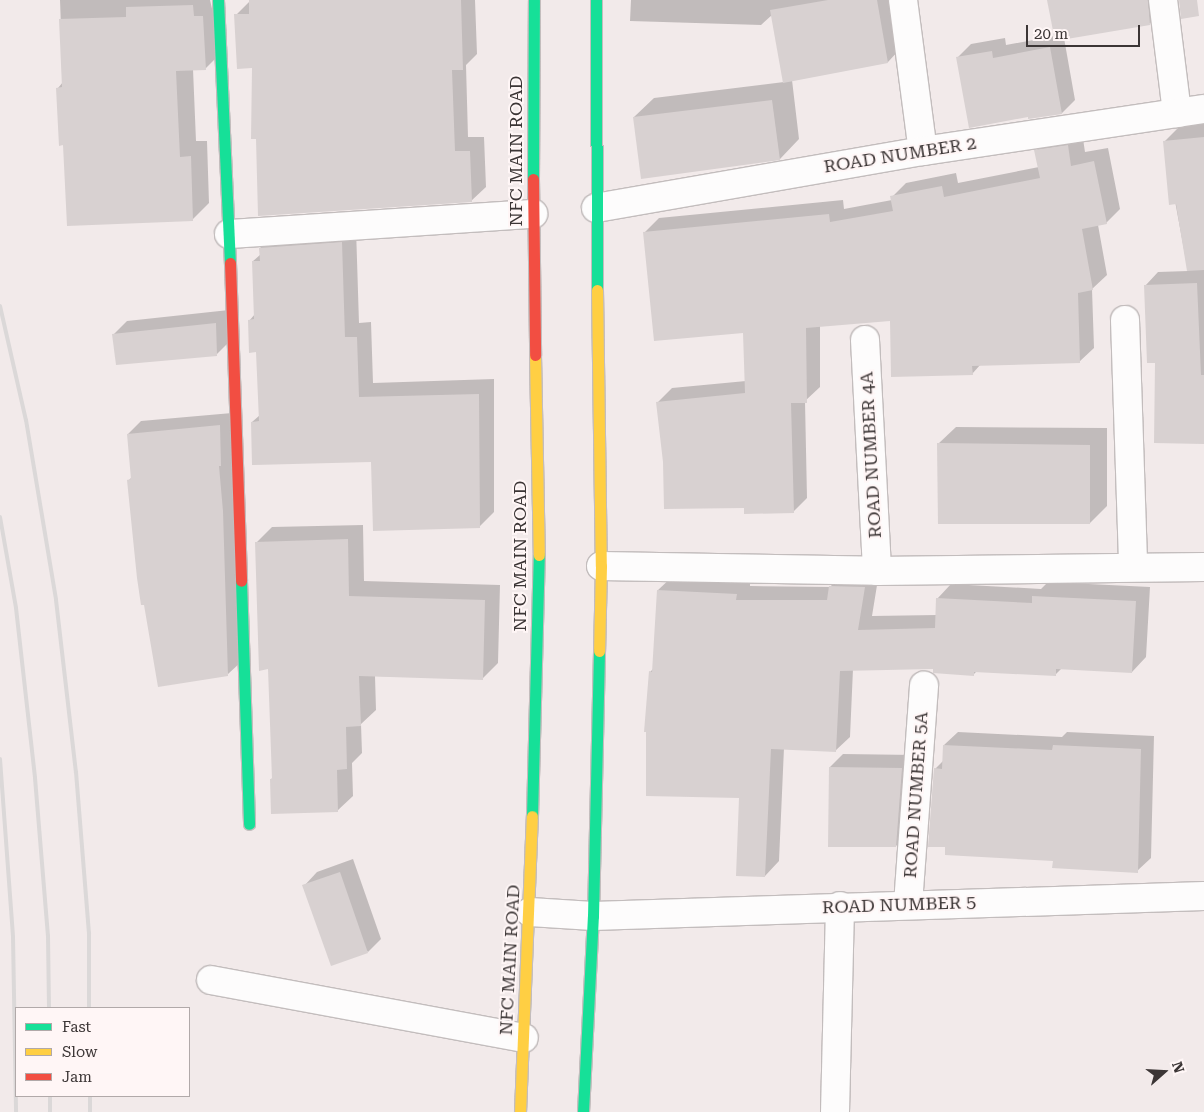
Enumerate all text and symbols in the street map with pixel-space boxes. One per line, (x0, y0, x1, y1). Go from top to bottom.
scale bar (1029, 15, 1143, 47)
text: 20 m (1034, 25, 1068, 43)
street label: NFC MAIN ROAD (505, 76, 527, 226)
street label: ROAD NUMBER 2 (822, 132, 978, 178)
street label: ROAD NUMBER 4A (856, 371, 886, 539)
street label: NFC MAIN ROAD (509, 481, 531, 631)
street label: ROAD NUMBER 5A (899, 711, 933, 879)
street label: NFC MAIN ROAD (495, 884, 525, 1036)
street label: ROAD NUMBER 5 (822, 892, 976, 918)
legend (15, 1007, 190, 1097)
text: Fast (62, 1018, 91, 1036)
text: Slow (62, 1043, 97, 1061)
north arrow (1139, 1047, 1189, 1097)
text: N (1169, 1059, 1188, 1075)
text: Jam (62, 1068, 92, 1086)

